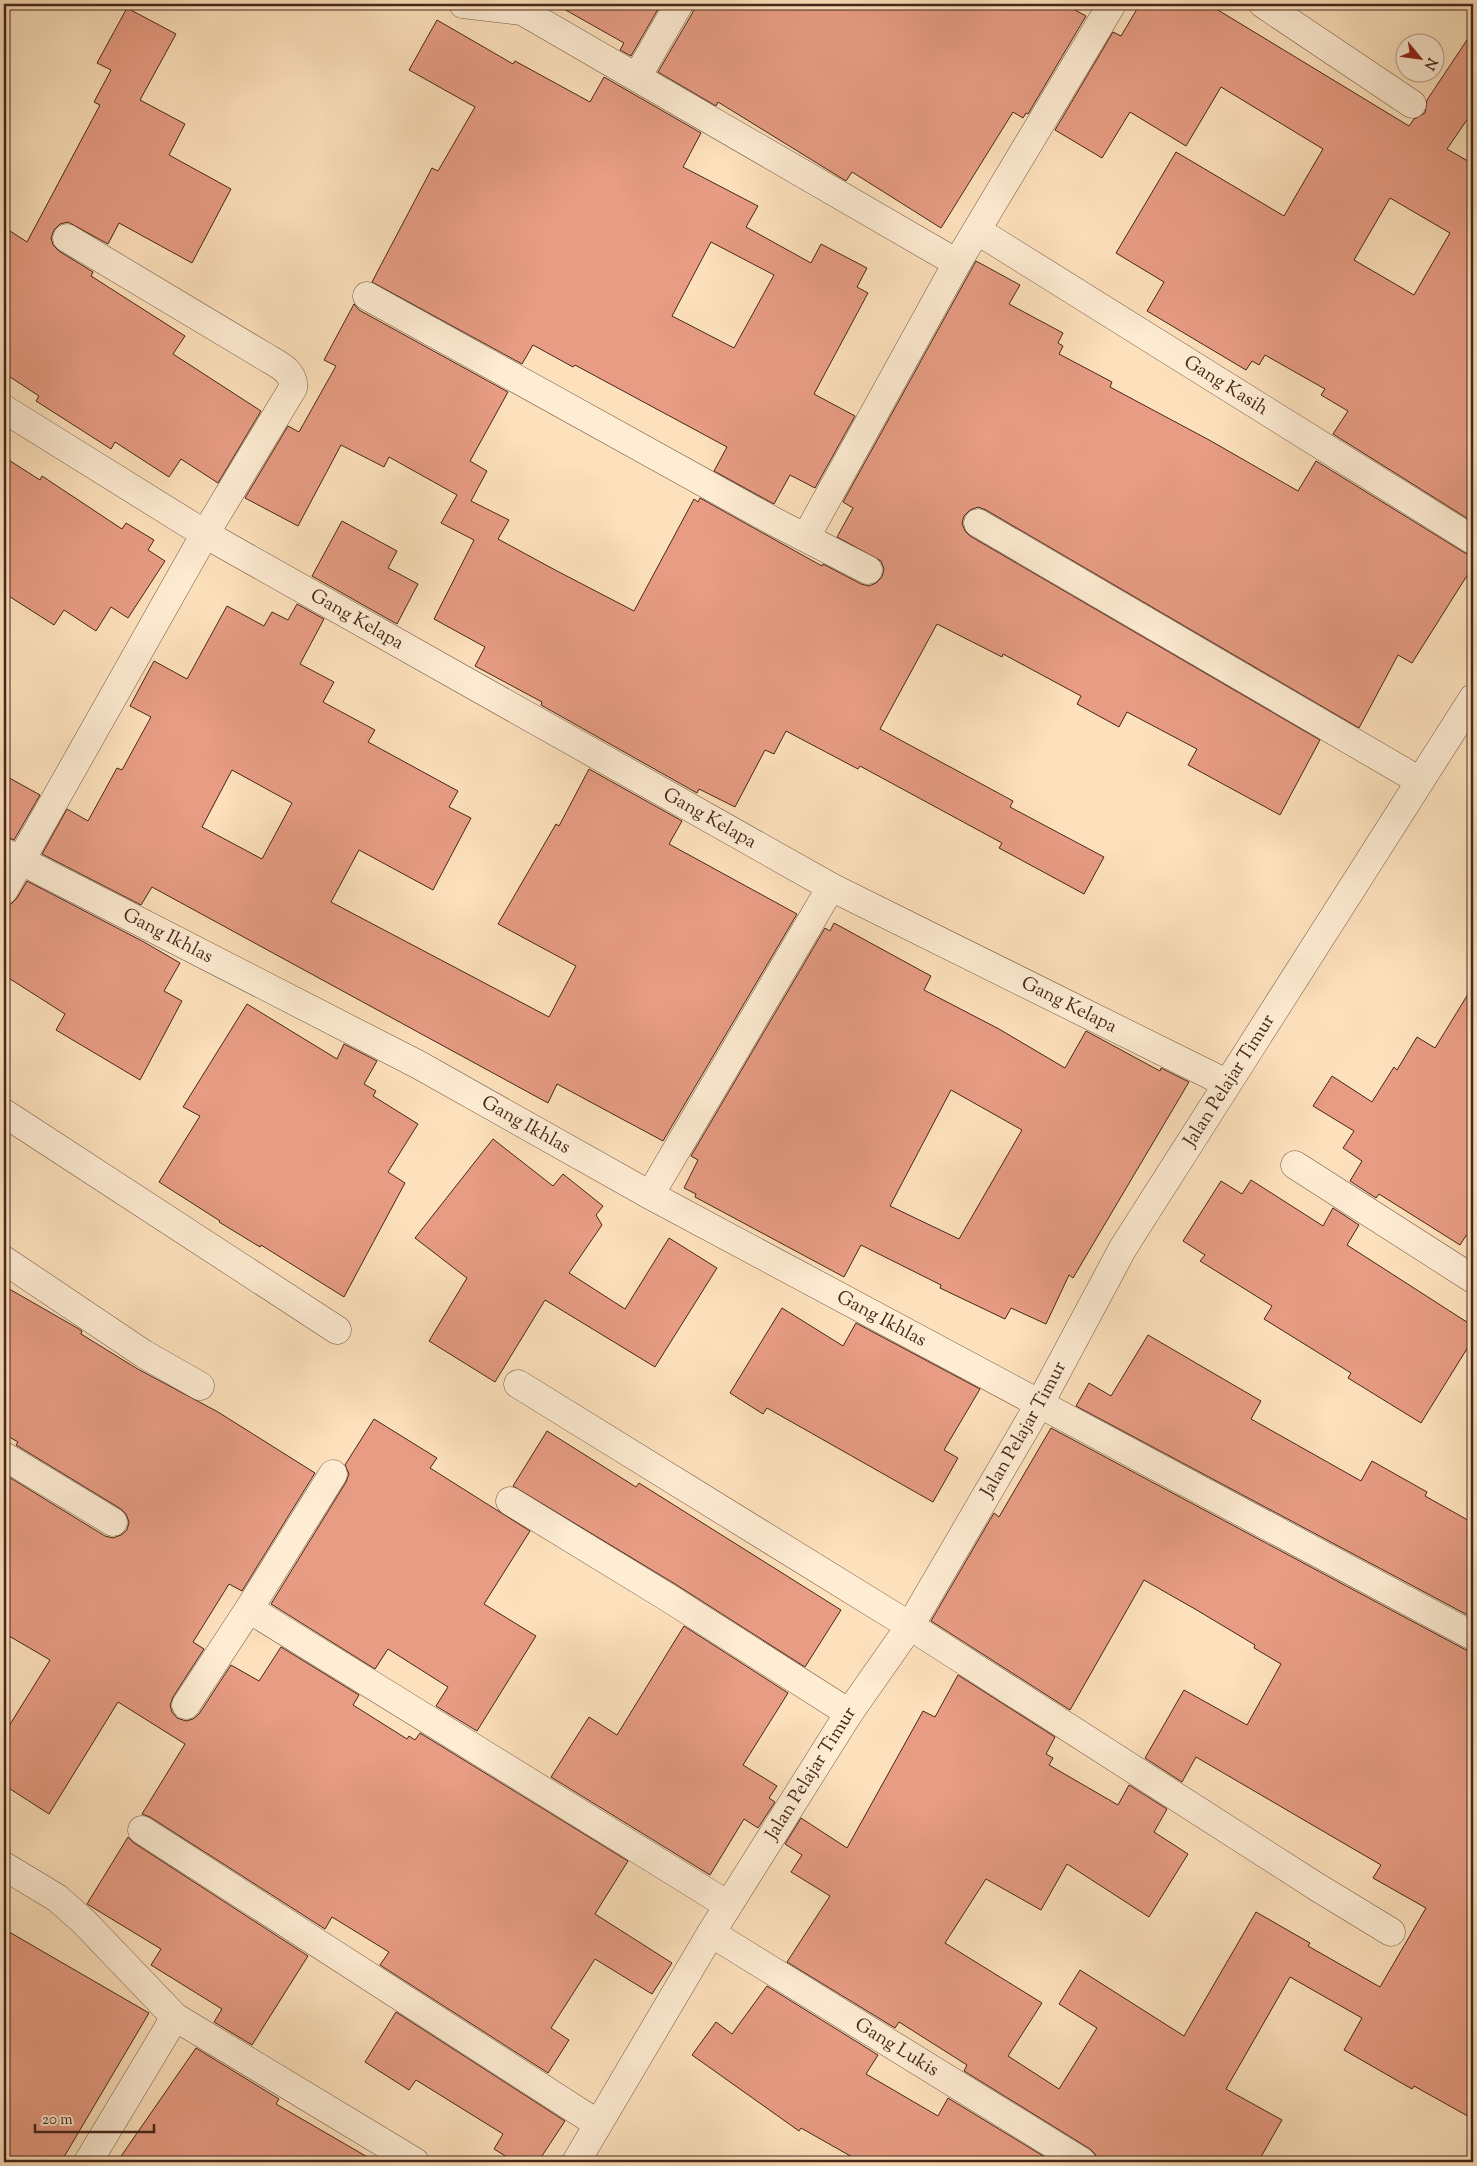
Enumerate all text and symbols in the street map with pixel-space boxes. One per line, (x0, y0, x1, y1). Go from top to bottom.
north arrow (1394, 32, 1444, 82)
text: N (1418, 54, 1441, 73)
street label: Gang Kasih (1178, 349, 1273, 422)
street label: Gang Kelapa (305, 582, 409, 657)
street label: Gang Kelapa (658, 781, 762, 856)
street label: Gang Ikhlas (118, 902, 218, 970)
street label: Gang Kelapa (1017, 970, 1122, 1040)
street label: Jalan Pelajar Timur (1177, 1009, 1282, 1153)
street label: Gang Ikhlas (476, 1089, 575, 1161)
street label: Gang Ikhlas (832, 1284, 931, 1354)
street label: Jalan Pelajar Timur (974, 1357, 1073, 1503)
street label: Jalan Pelajar Timur (758, 1701, 863, 1846)
street label: Gang Lukis (849, 2011, 944, 2084)
scale bar (35, 2101, 154, 2133)
text: 20 m (42, 2110, 73, 2131)

